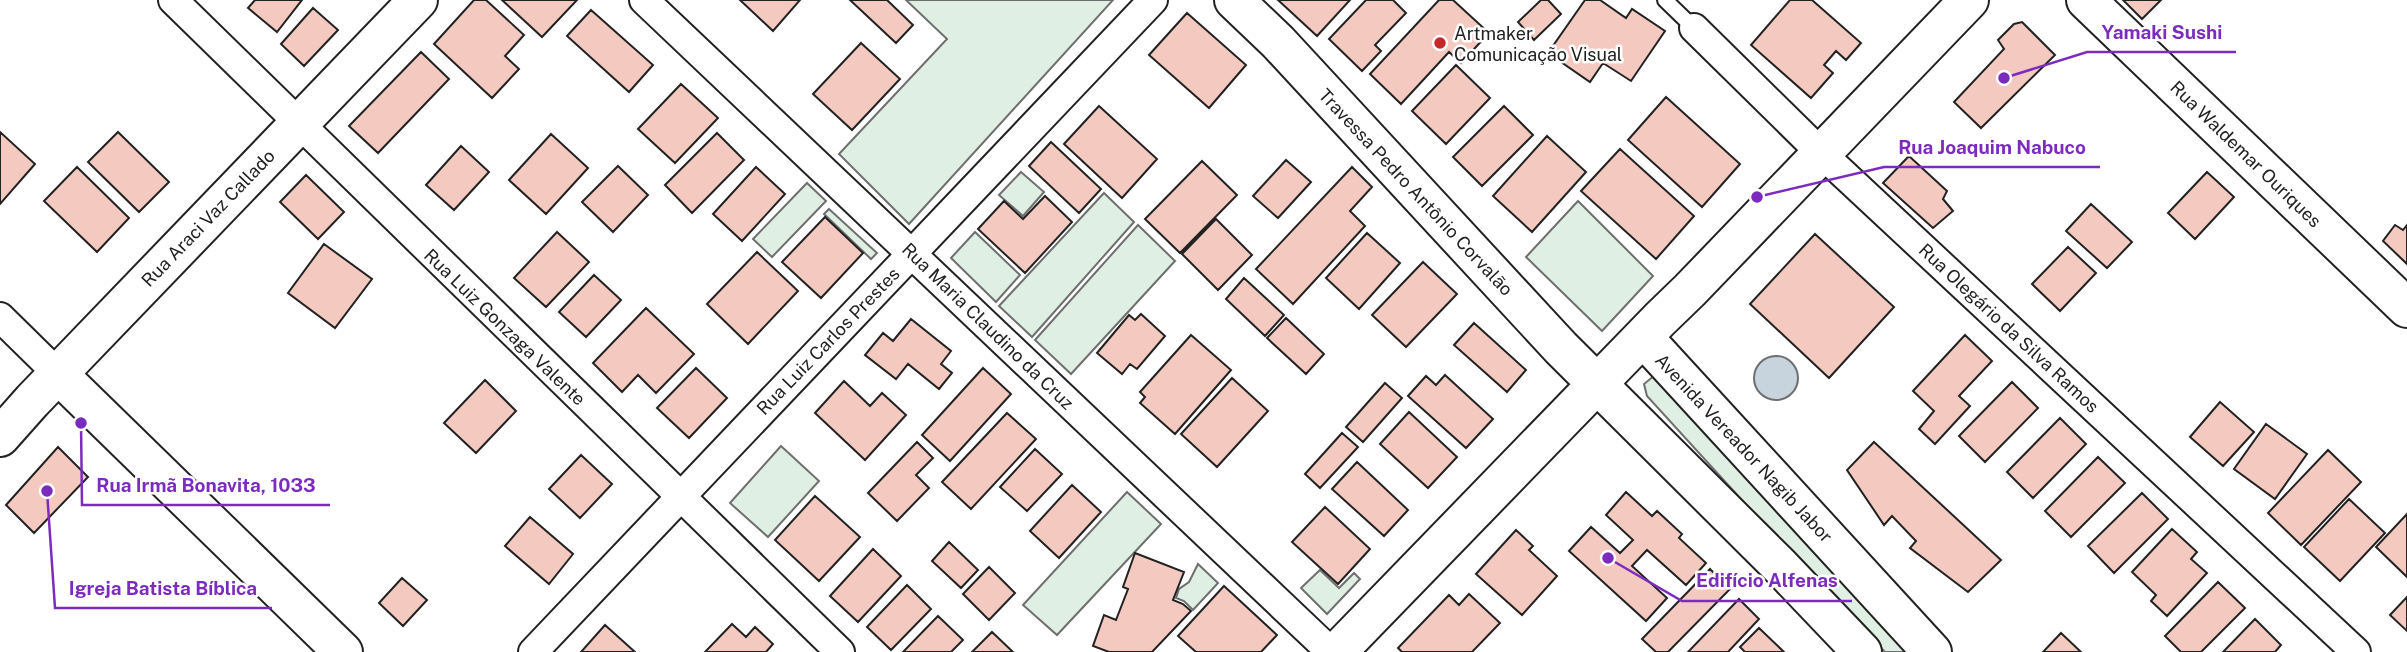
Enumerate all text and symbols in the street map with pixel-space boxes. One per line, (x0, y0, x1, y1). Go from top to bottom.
callout: Yamaki Sushi (2087, 12, 2236, 52)
text: Yamaki Sushi (2102, 21, 2222, 43)
place label: Artmaker Comunicação Visual (1454, 23, 1622, 65)
marker: Artmaker Comunicação Visual (1432, 35, 1448, 51)
street label: Rua Waldemar Ouriques (2166, 77, 2326, 231)
street label: Travessa Pedro Antônio Corvalão (1315, 84, 1517, 300)
callout: Rua Joaquim Nabuco (1884, 127, 2100, 167)
text: Rua Joaquim Nabuco (1898, 136, 2086, 158)
street label: Rua Araci Vaz Callado (137, 145, 279, 291)
street label: Rua Maria Claudino da Cruz (898, 238, 1078, 414)
street label: Rua Olegário da Silva Ramos (1915, 239, 2103, 417)
street label: Rua Luiz Gonzaga Valente (420, 244, 590, 410)
street label: Rua Luiz Carlos Prestes (752, 263, 904, 419)
street label: Avenida Vereador Nagib Jabor (1651, 349, 1837, 547)
callout: Rua Irmã Bonavita, 1033 (82, 465, 330, 505)
text: Rua Irmã Bonavita, 1033 (96, 474, 316, 496)
callout: Edifício Alfenas (1682, 561, 1852, 601)
callout: Igreja Batista Bíblica (55, 568, 272, 608)
text: Edifício Alfenas (1696, 569, 1838, 591)
text: Igreja Batista Bíblica (69, 577, 257, 599)

